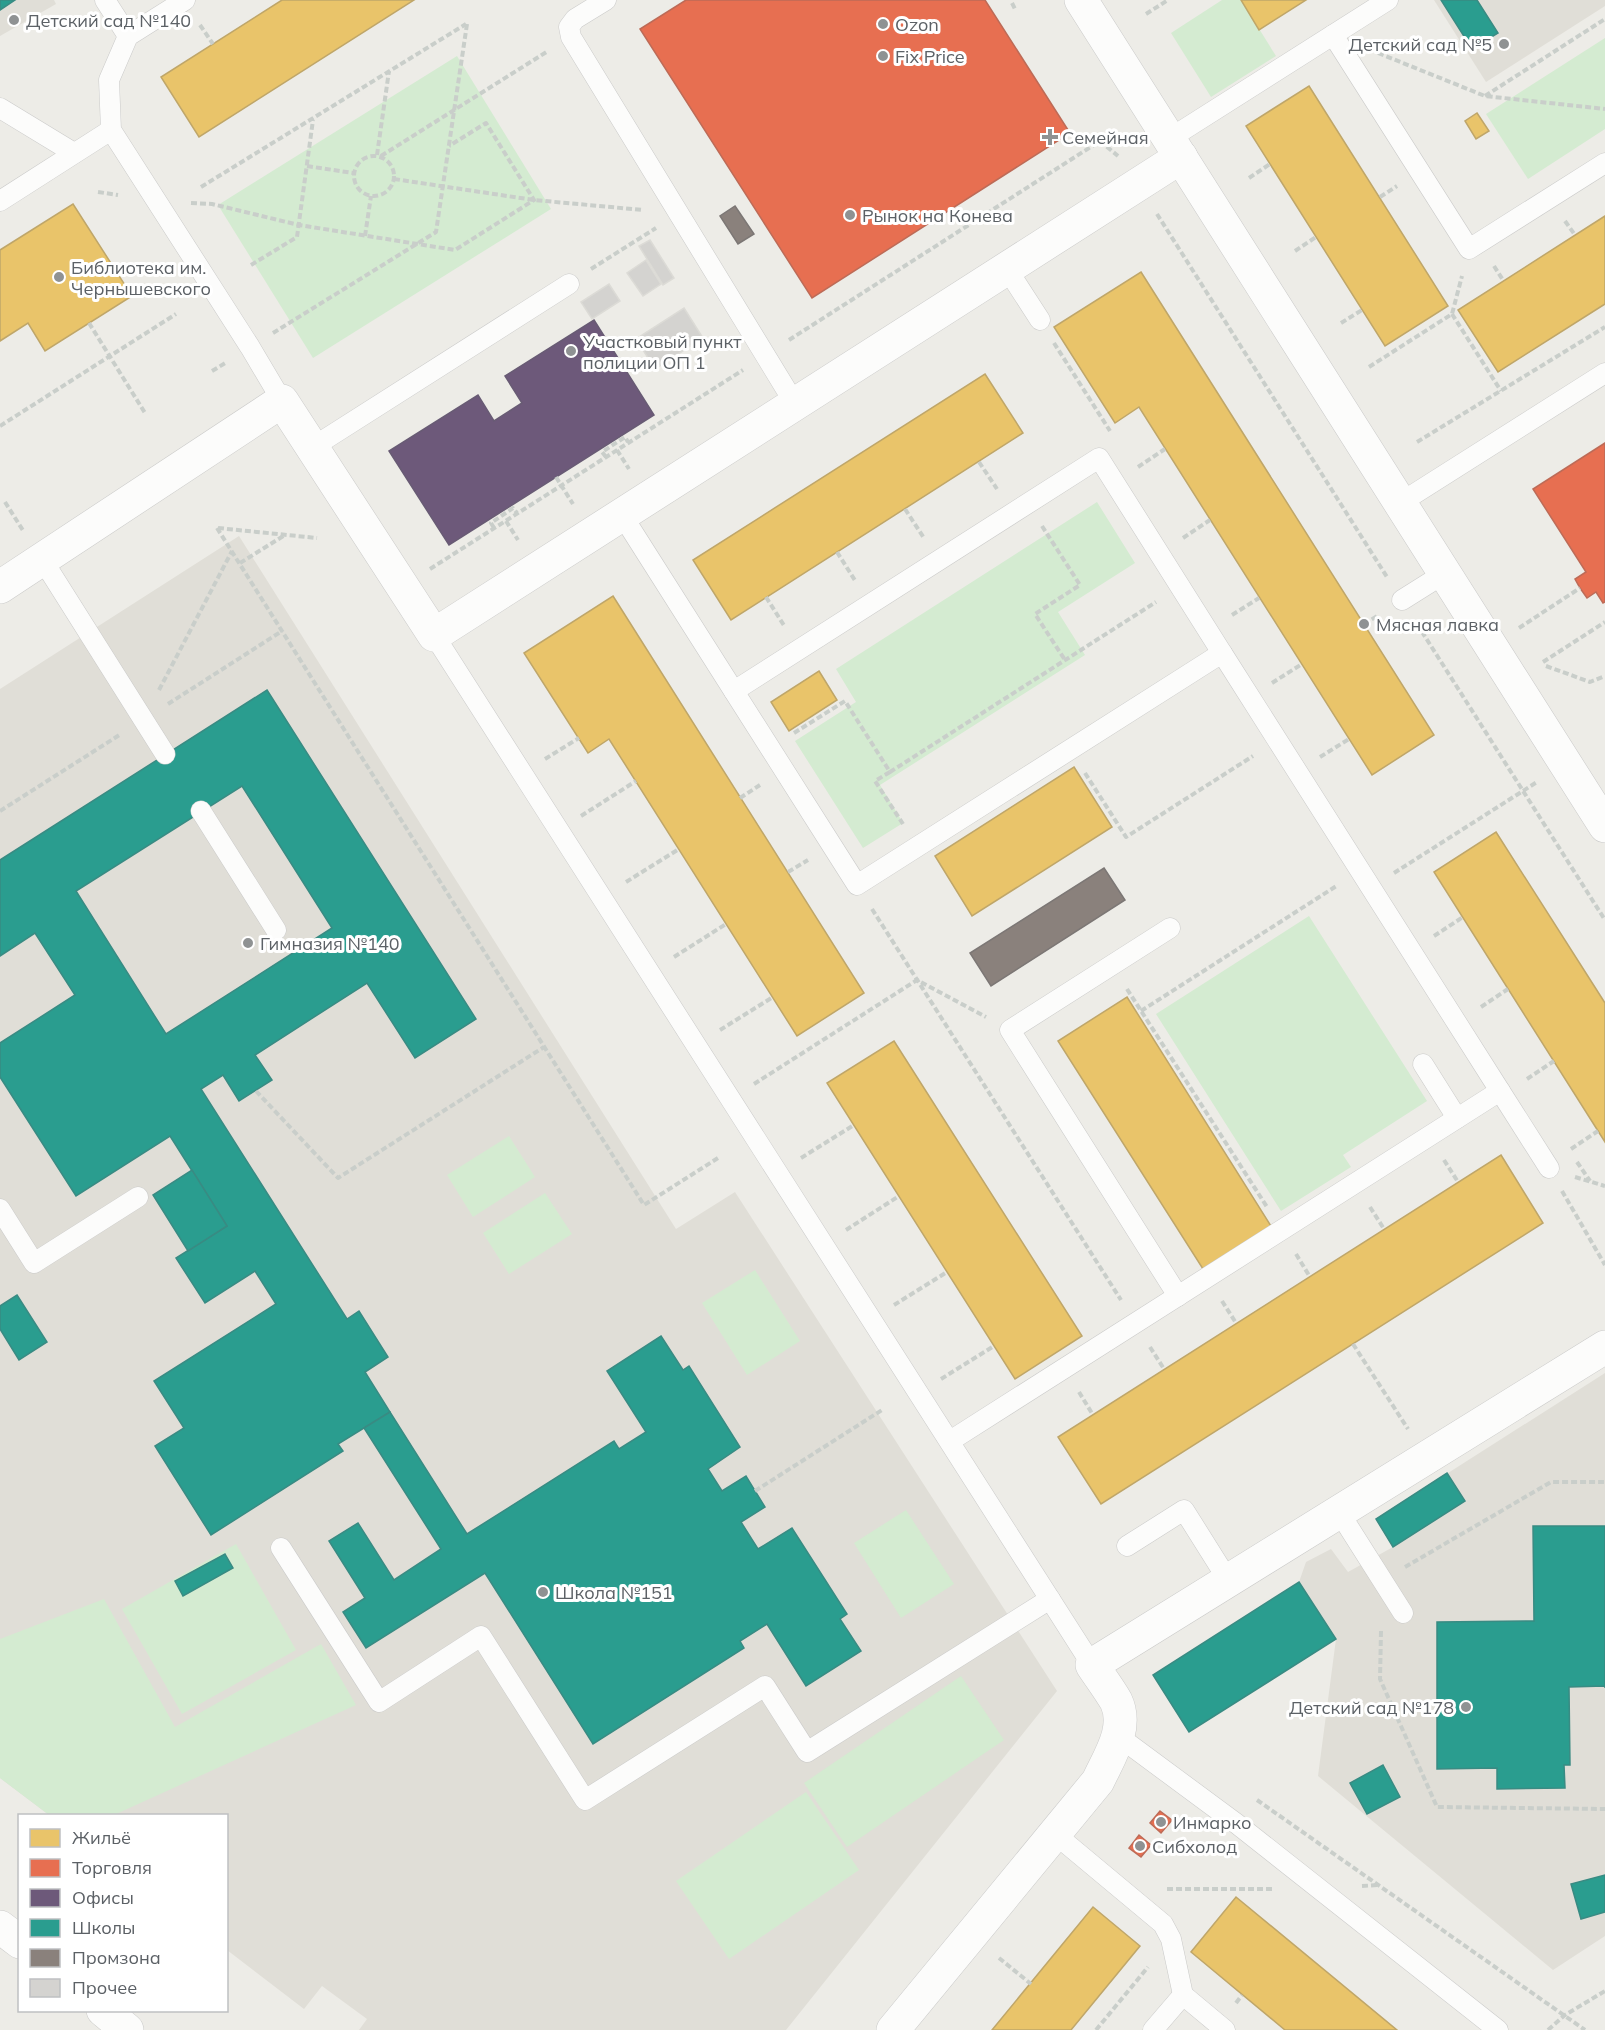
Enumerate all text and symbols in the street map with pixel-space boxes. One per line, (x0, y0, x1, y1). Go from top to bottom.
place label: Детский сад №140 (26, 9, 191, 32)
marker: Детский сад №140 (7, 13, 21, 27)
place label: Ozon (895, 13, 939, 36)
marker: Ozon (876, 17, 890, 31)
place label: Детский сад №5 (1348, 33, 1492, 56)
marker: Детский сад №5 (1497, 37, 1511, 51)
place label: Fix Price (895, 45, 965, 68)
marker: Fix Price (876, 49, 890, 63)
place label: Семейная (1062, 126, 1149, 149)
marker: Семейная (1043, 130, 1057, 144)
place label: Рынок на Конева (862, 204, 1013, 227)
marker: Рынок на Конева (843, 208, 857, 222)
place label: Библиотека им. Чернышевского (71, 256, 211, 300)
marker: Библиотека им. Чернышевского (52, 270, 66, 284)
place label: Участковый пункт полиции ОП 1 (582, 330, 742, 374)
marker: Участковый пункт полиции ОП 1 (564, 344, 578, 358)
place label: Мясная лавка (1376, 613, 1499, 636)
marker: Мясная лавка (1357, 617, 1371, 631)
place label: Гимназия №140 (260, 932, 400, 955)
marker: Гимназия №140 (241, 936, 255, 950)
place label: Школа №151 (555, 1581, 673, 1604)
marker: Школа №151 (536, 1585, 550, 1599)
place label: Детский сад №178 (1289, 1696, 1454, 1719)
marker: Детский сад №178 (1459, 1700, 1473, 1714)
place label: Инмарко (1173, 1811, 1251, 1834)
legend (18, 1814, 228, 2012)
marker: Инмарко (1154, 1815, 1168, 1829)
text: Жильё (72, 1826, 131, 1849)
place label: Сибхолод (1152, 1835, 1237, 1858)
marker: Сибхолод (1133, 1839, 1147, 1853)
text: Торговля (72, 1856, 152, 1879)
text: Офисы (72, 1886, 134, 1909)
text: Школы (72, 1916, 135, 1939)
text: Промзона (72, 1946, 161, 1969)
text: Прочее (72, 1976, 137, 1999)

